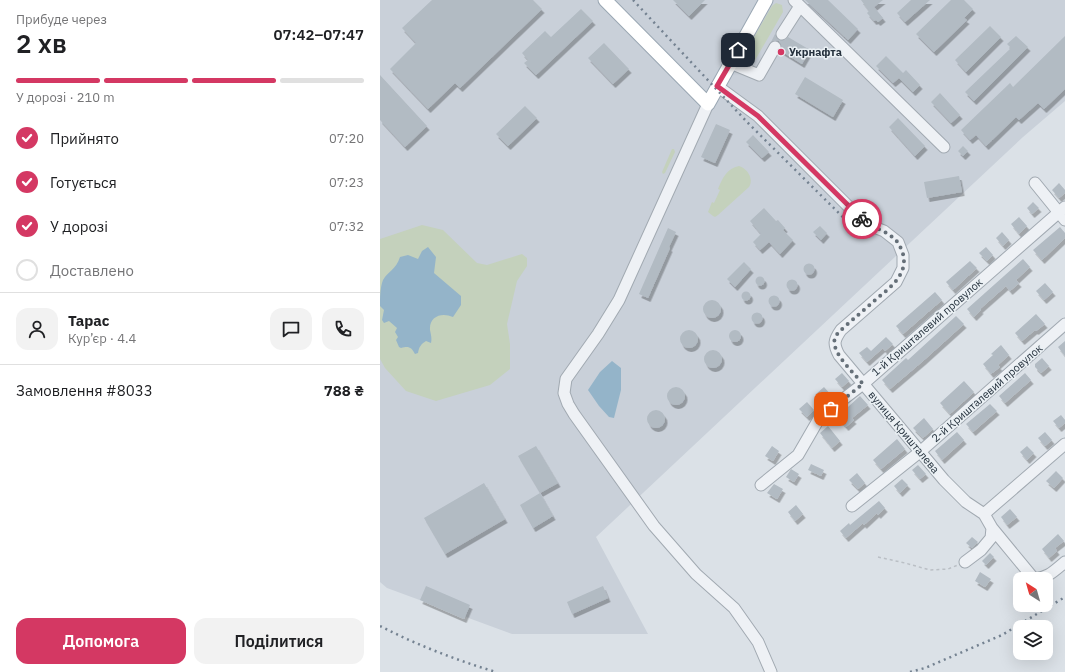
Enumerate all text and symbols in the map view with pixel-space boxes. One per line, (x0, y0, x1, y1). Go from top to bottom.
text: Прибуде через (16, 11, 107, 28)
text: 07:42–07:47 (274, 25, 364, 44)
text: 2 хв (16, 26, 67, 60)
pin (721, 33, 755, 67)
icon: home (727, 39, 749, 61)
place label: Укрнафта (789, 45, 842, 59)
marker: Укрнафта (776, 47, 786, 57)
text: У дорозі · 210 m (16, 89, 115, 106)
icon: check (16, 127, 38, 149)
text: Прийнято (50, 129, 119, 148)
text: 07:20 (329, 130, 364, 147)
icon: check (16, 171, 38, 193)
text: Готується (50, 173, 117, 192)
text: 07:23 (329, 174, 364, 191)
courier (842, 199, 882, 239)
icon: bike (851, 208, 873, 230)
icon: check (16, 215, 38, 237)
text: У дорозі (50, 217, 108, 236)
text: 07:32 (329, 218, 364, 235)
text: Доставлено (50, 261, 134, 280)
street label: 1-й Кришталевий провулок (869, 275, 985, 379)
button: person (16, 308, 58, 350)
button: chat (270, 308, 312, 350)
button: phone (322, 308, 364, 350)
text: Тарас (68, 311, 110, 330)
text: Кур’єр · 4.4 (68, 330, 136, 347)
street label: 2-й Кришталевий провулок (929, 341, 1045, 445)
text: Замовлення #8033 (16, 381, 153, 400)
text: 788 ₴ (324, 381, 364, 400)
street label: вулиця Кришталева (865, 388, 943, 476)
pin (814, 392, 848, 426)
icon: bag (820, 398, 842, 420)
north arrow (1013, 572, 1053, 612)
map controls (1013, 572, 1053, 660)
button: Допомога (16, 618, 186, 664)
button: Поділитися (194, 618, 364, 664)
button: layers (1013, 620, 1053, 660)

